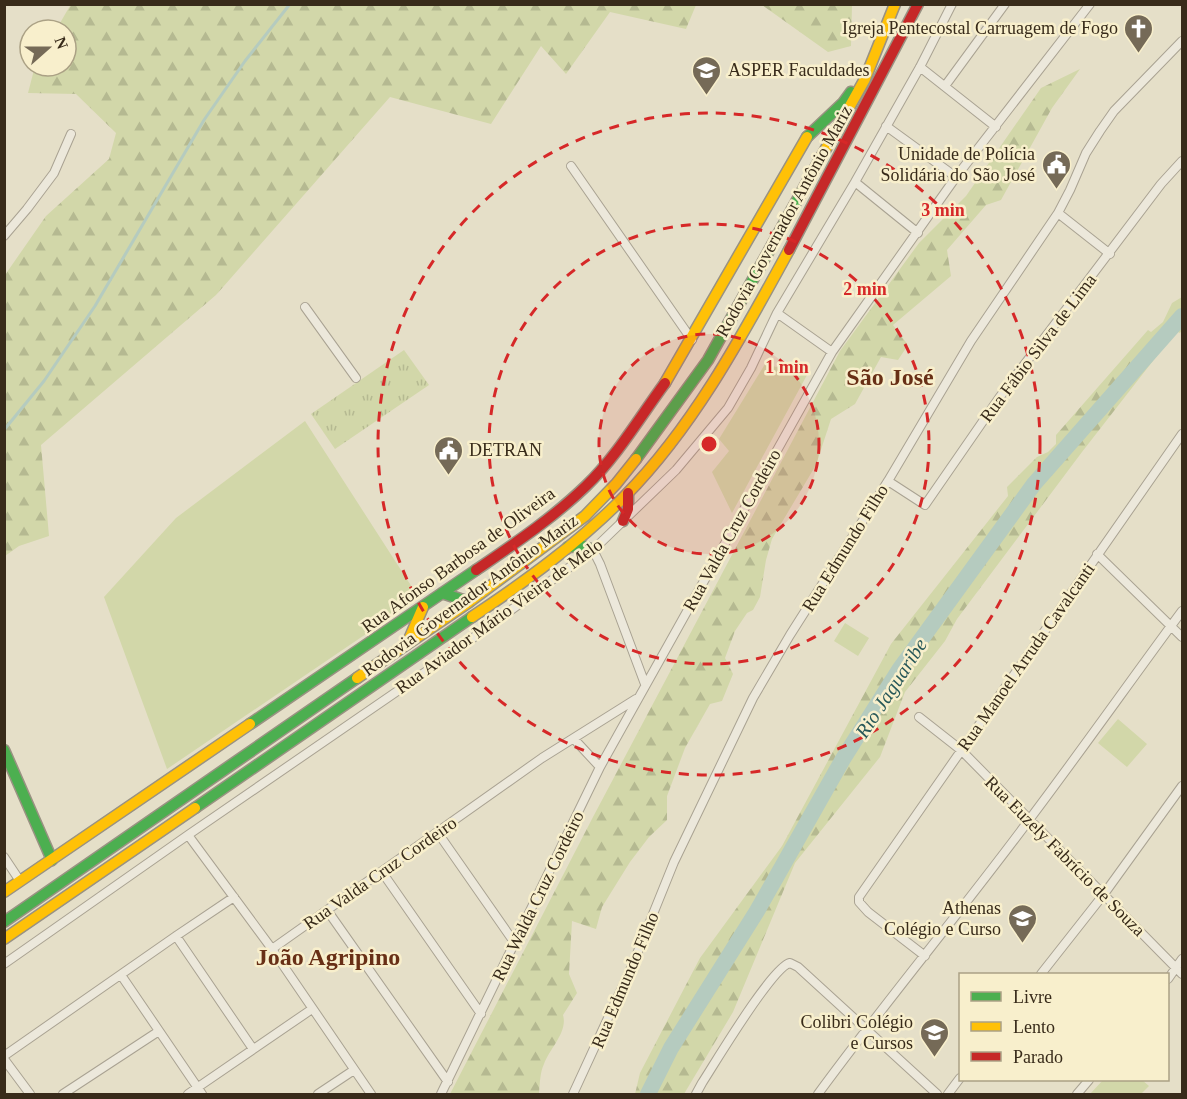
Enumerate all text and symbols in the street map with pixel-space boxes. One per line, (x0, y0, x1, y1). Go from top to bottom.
church icon: Igreja Pentecostal Carruagem de Fogo (1123, 12, 1155, 54)
north arrow (18, 18, 78, 78)
place label: Igreja Pentecostal Carruagem de Fogo (842, 18, 1118, 38)
text: N (52, 34, 72, 52)
school or university icon: ASPER Faculdades (691, 54, 723, 96)
place label: ASPER Faculdades (728, 60, 870, 80)
street label: Rodovia Governador Antônio Mariz (712, 102, 856, 340)
place label: Unidade de Polícia Solidária do São José (881, 144, 1035, 185)
public building icon: Unidade de Polícia Solidária do São José (1040, 148, 1072, 190)
text: 3 min (921, 200, 965, 220)
street label: Rua Fábio Silva de Lima (976, 270, 1100, 426)
text: 2 min (843, 279, 887, 299)
text: 1 min (765, 357, 809, 377)
district label: São José (846, 364, 934, 390)
public building icon: DETRAN (432, 434, 464, 476)
centre of rings (699, 434, 719, 454)
place label: DETRAN (469, 440, 542, 460)
street label: Rua Valda Cruz Cordeiro (679, 446, 785, 614)
street label: Rua Edmundo Filho (798, 481, 892, 615)
street label: Rua Afonso Barbosa de Oliveira (357, 483, 559, 637)
street label: Rodovia Governador Antônio Mariz (358, 510, 582, 680)
street label: Rua Aviador Mário Vieira de Melo (392, 534, 606, 698)
street label: Rua Manoel Arruda Cavalcanti (953, 559, 1099, 755)
water label: Rio Jaguaribe (850, 634, 932, 743)
street label: Rua Euzely Fabrício de Souza (981, 772, 1149, 940)
street label: Rua Walda Cruz Cordeiro (488, 808, 588, 984)
street label: Rua Valda Cruz Cordeiro (300, 813, 460, 933)
place label: Athenas Colégio e Curso (884, 898, 1001, 939)
school or university icon: Athenas Colégio e Curso (1006, 902, 1038, 944)
street label: Rua Edmundo Filho (587, 909, 663, 1051)
district label: João Agripino (256, 944, 400, 970)
legend (959, 973, 1169, 1081)
text: Livre (1013, 987, 1052, 1007)
place label: Colibri Colégio e Cursos (801, 1012, 913, 1053)
school or university icon: Colibri Colégio e Cursos (918, 1016, 950, 1058)
text: Lento (1013, 1017, 1055, 1037)
text: Parado (1013, 1047, 1063, 1067)

